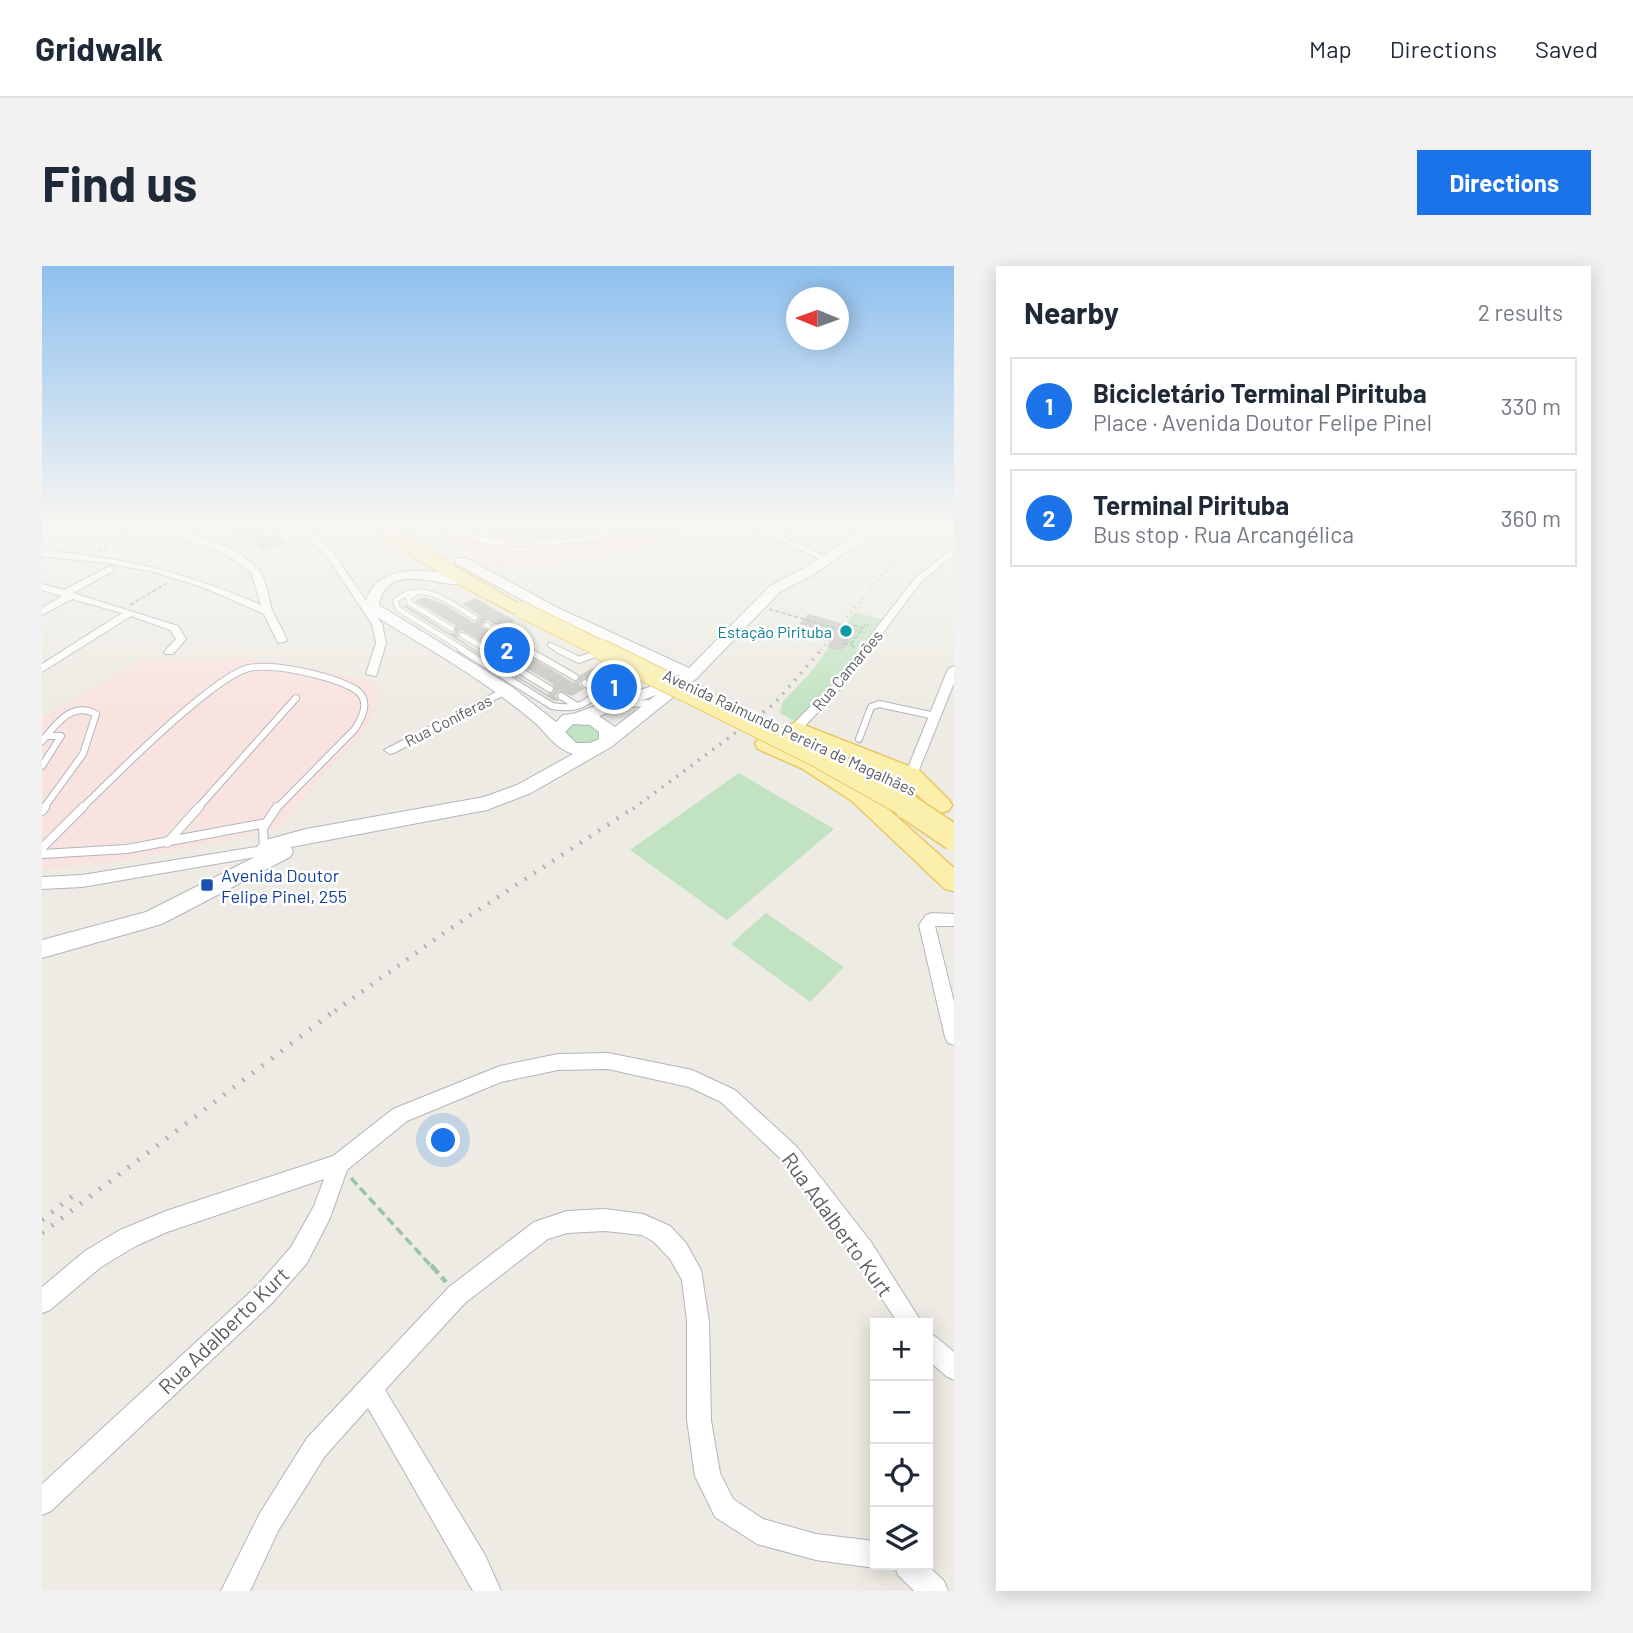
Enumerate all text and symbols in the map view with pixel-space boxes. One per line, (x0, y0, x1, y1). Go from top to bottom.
text: Gridwalk (35, 28, 163, 68)
text: Map (1309, 34, 1352, 63)
text: Directions (1390, 34, 1497, 63)
text: Saved (1535, 34, 1598, 63)
button: Directions (1417, 150, 1591, 215)
text: Find us (42, 153, 197, 212)
north arrow (786, 287, 849, 350)
text: Nearby (1024, 294, 1119, 330)
text: 2 results (1478, 298, 1563, 326)
text: Bicicletário Terminal Pirituba (1093, 377, 1427, 408)
text: 1 (1045, 392, 1053, 420)
text: 330 m (1501, 392, 1561, 420)
text: Place · Avenida Doutor Felipe Pinel (1093, 408, 1432, 436)
text: Terminal Pirituba (1093, 489, 1289, 520)
text: 2 (1043, 504, 1055, 532)
text: 360 m (1501, 504, 1561, 532)
text: Bus stop · Rua Arcangélica (1093, 520, 1354, 548)
place label: Estação Pirituba (718, 622, 832, 641)
marker: Estação Pirituba (838, 623, 854, 639)
pin: 2 (484, 624, 530, 676)
street label: Rua Camarões (808, 626, 886, 714)
pin: 1 (591, 661, 637, 713)
street label: Avenida Raimundo Pereira de Magalhães (660, 665, 920, 799)
street label: Rua Coníferas (401, 690, 495, 750)
place label: Avenida Doutor Felipe Pinel, 255 (221, 864, 347, 907)
marker: Avenida Doutor Felipe Pinel, 255 (199, 877, 215, 893)
your location (426, 1123, 460, 1157)
street label: Rua Adalberto Kurt (777, 1147, 899, 1301)
street label: Rua Adalberto Kurt (153, 1261, 293, 1399)
map controls (870, 1318, 933, 1570)
button: + (870, 1318, 933, 1381)
button: − (870, 1381, 933, 1444)
button: locate (870, 1444, 933, 1507)
button: layers (870, 1507, 933, 1570)

